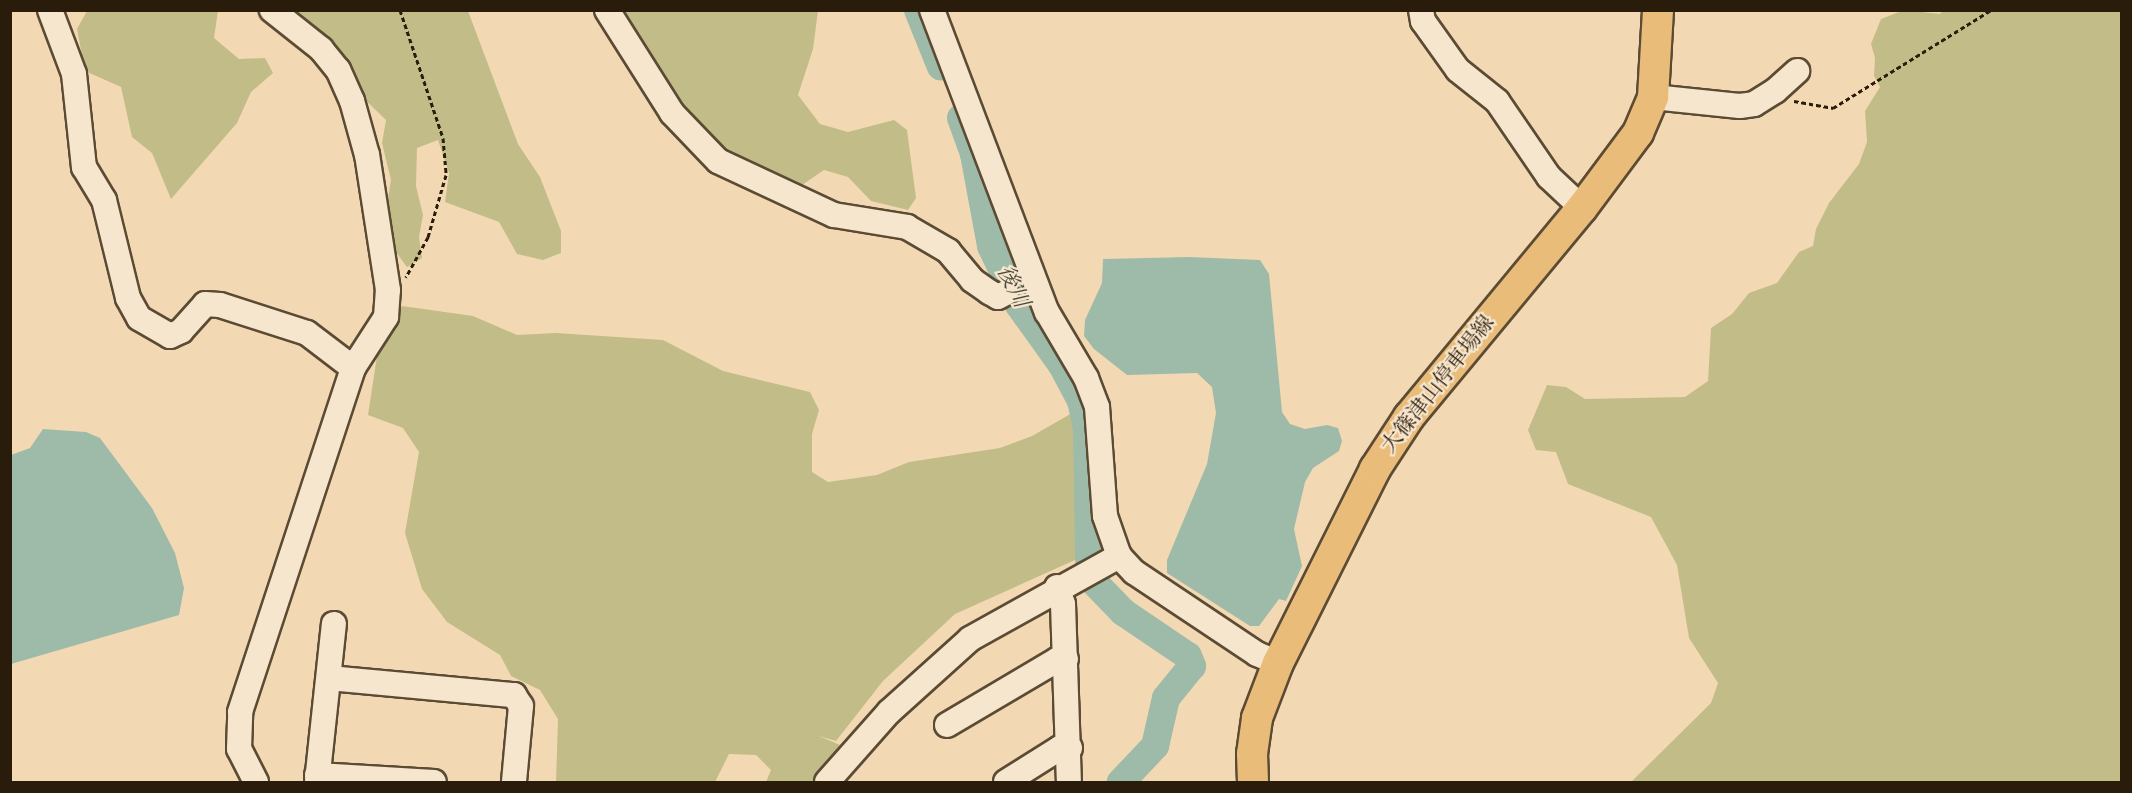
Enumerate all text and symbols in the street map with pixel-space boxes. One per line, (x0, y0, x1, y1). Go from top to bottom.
water label: 後川 (990, 261, 1034, 313)
street label: 大篠津山停車場線 (1377, 311, 1501, 459)

